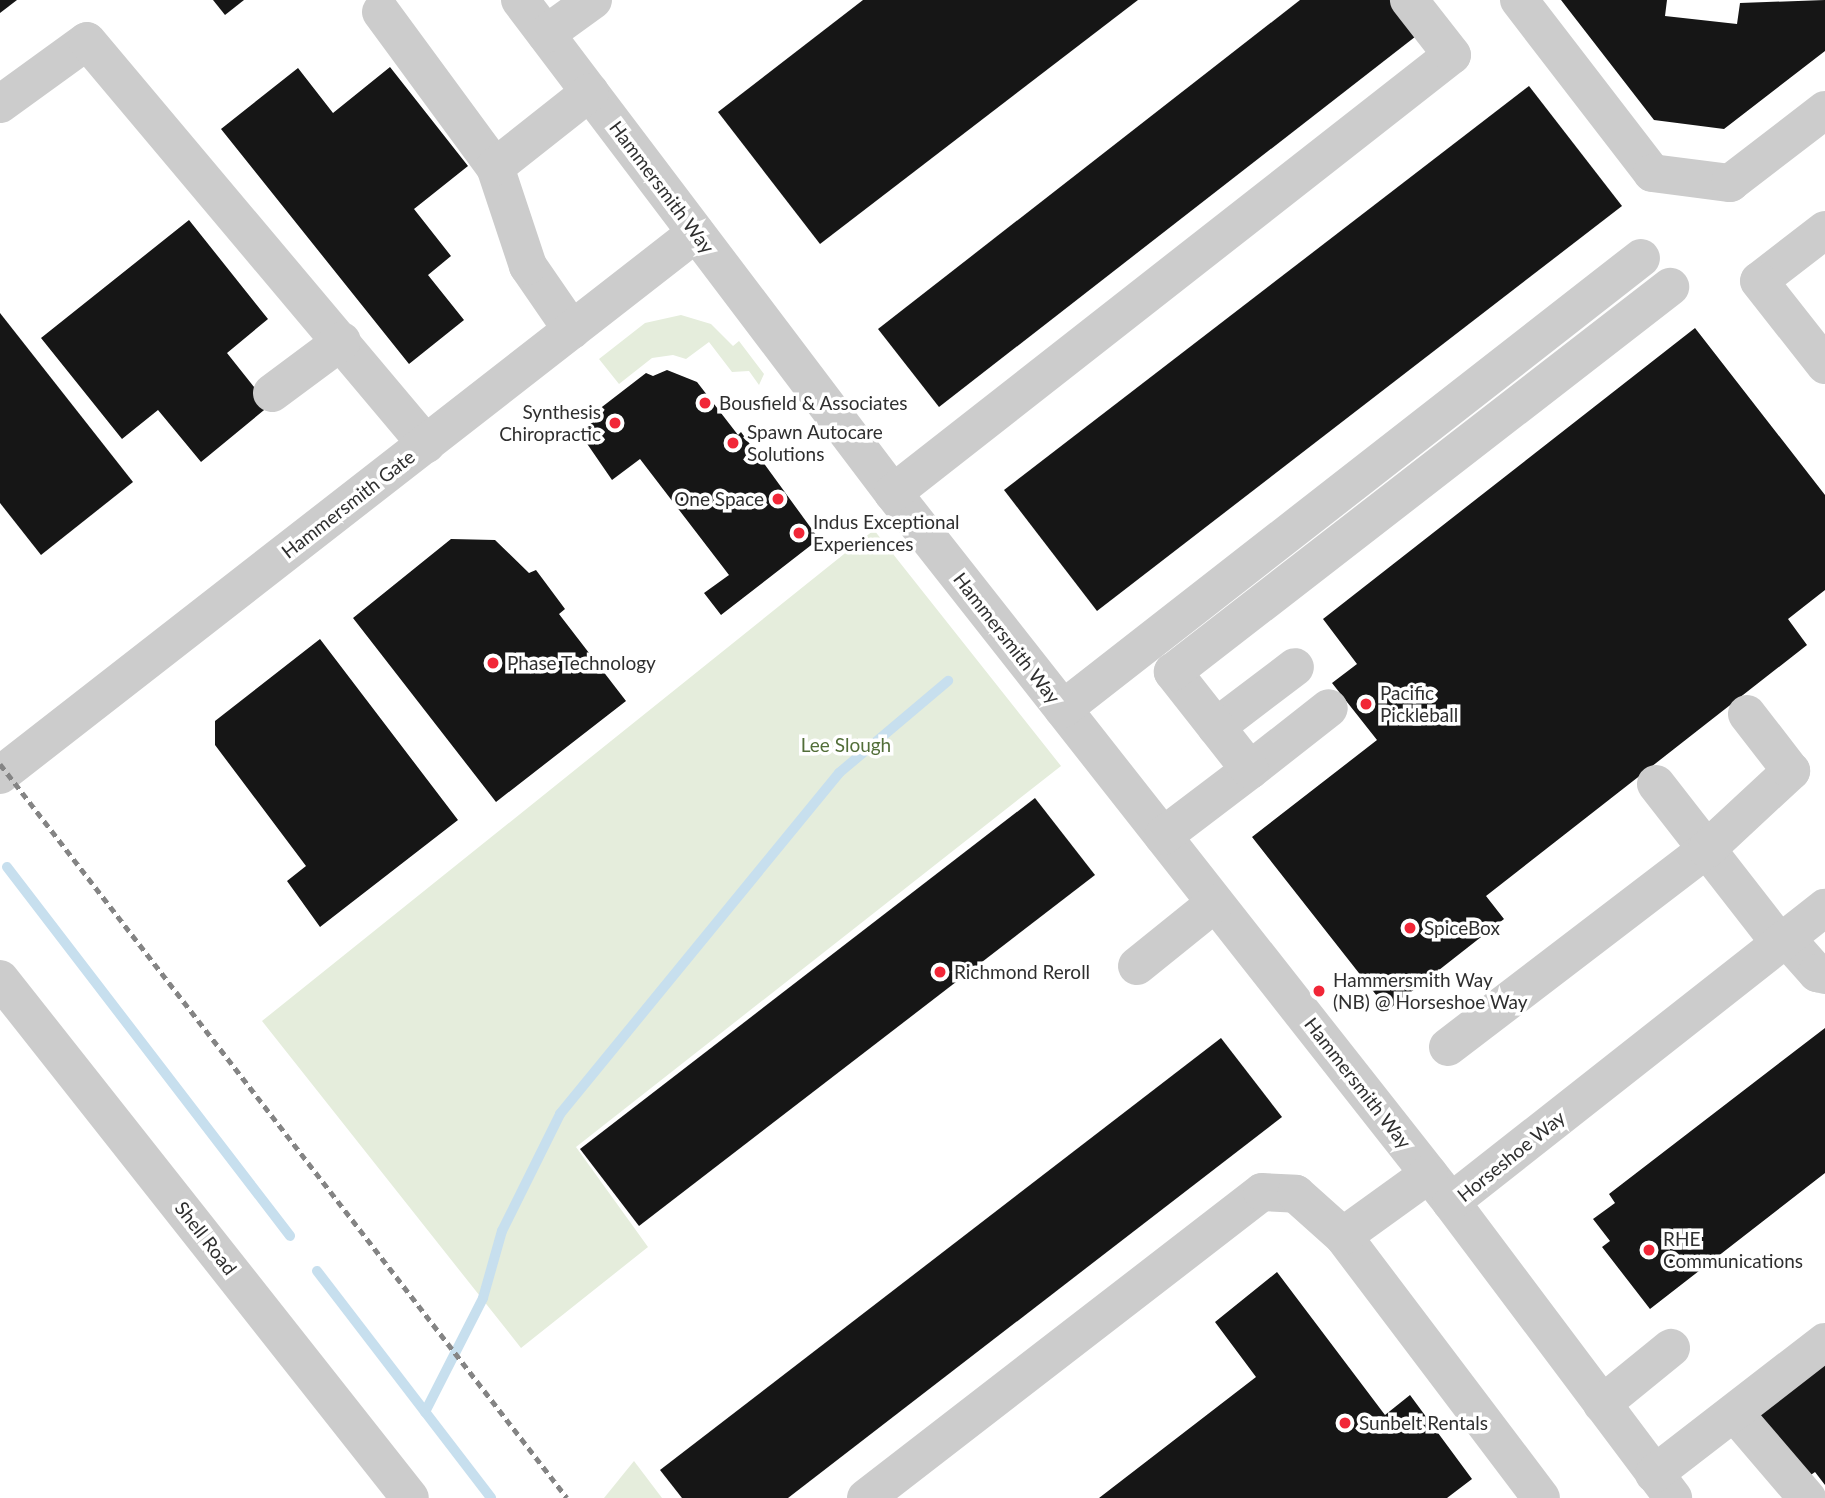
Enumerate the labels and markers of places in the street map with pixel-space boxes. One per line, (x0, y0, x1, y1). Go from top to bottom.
place label: Bousfield & Associates (719, 392, 908, 414)
marker: Bousfield & Associates (697, 395, 713, 411)
place label: Synthesis Chiropractic (499, 401, 601, 445)
marker: Synthesis Chiropractic (607, 415, 623, 431)
place label: Spawn Autocare Solutions (747, 421, 883, 465)
marker: Spawn Autocare Solutions (725, 435, 741, 451)
place label: One Space (674, 488, 764, 510)
marker: One Space (770, 491, 786, 507)
place label: Indus Exceptional Experiences (813, 511, 960, 555)
marker: Indus Exceptional Experiences (791, 525, 807, 541)
place label: Phase Technology (507, 652, 656, 674)
marker: Phase Technology (485, 655, 501, 671)
place label: Pacific Pickleball (1380, 682, 1458, 726)
marker: Pacific Pickleball (1358, 696, 1374, 712)
place label: SpiceBox (1424, 917, 1500, 939)
marker: SpiceBox (1402, 920, 1418, 936)
place label: Richmond Reroll (954, 961, 1090, 983)
marker: Richmond Reroll (932, 964, 948, 980)
place label: Hammersmith Way (NB) @ Horseshoe Way (1333, 969, 1528, 1013)
marker: Hammersmith Way (NB) @ Horseshoe Way (1311, 983, 1327, 999)
place label: RHE Communications (1663, 1228, 1803, 1272)
marker: RHE Communications (1641, 1242, 1657, 1258)
place label: Sunbelt Rentals (1359, 1412, 1488, 1434)
marker: Sunbelt Rentals (1337, 1415, 1353, 1431)

